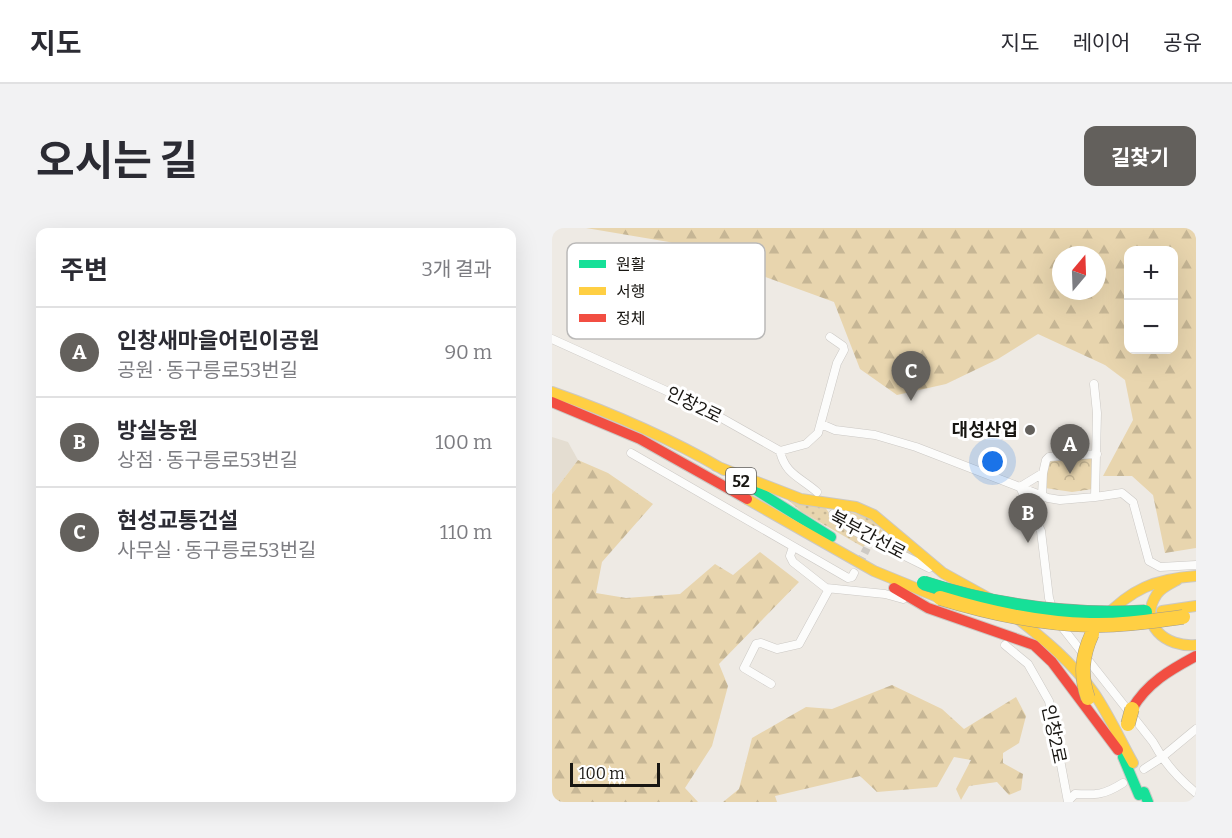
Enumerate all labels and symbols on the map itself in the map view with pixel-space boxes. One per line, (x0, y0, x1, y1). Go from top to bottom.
legend (567, 243, 765, 339)
north arrow (1052, 246, 1106, 300)
text: 원활 (616, 255, 646, 274)
text: 서행 (616, 282, 645, 301)
text: 정체 (616, 309, 645, 328)
pin: C (892, 352, 930, 401)
street label: 인창2로 (662, 382, 726, 428)
place label: 대성산업 (952, 419, 1018, 441)
marker: 대성산업 (1023, 423, 1037, 437)
pin: A (1050, 424, 1090, 474)
your location (978, 447, 1007, 476)
road number: 52 (726, 468, 756, 494)
pin: B (1008, 494, 1048, 543)
street label: 북부간선로 (826, 506, 910, 564)
street label: 인창2로 (1037, 703, 1071, 765)
scale bar (570, 760, 660, 788)

